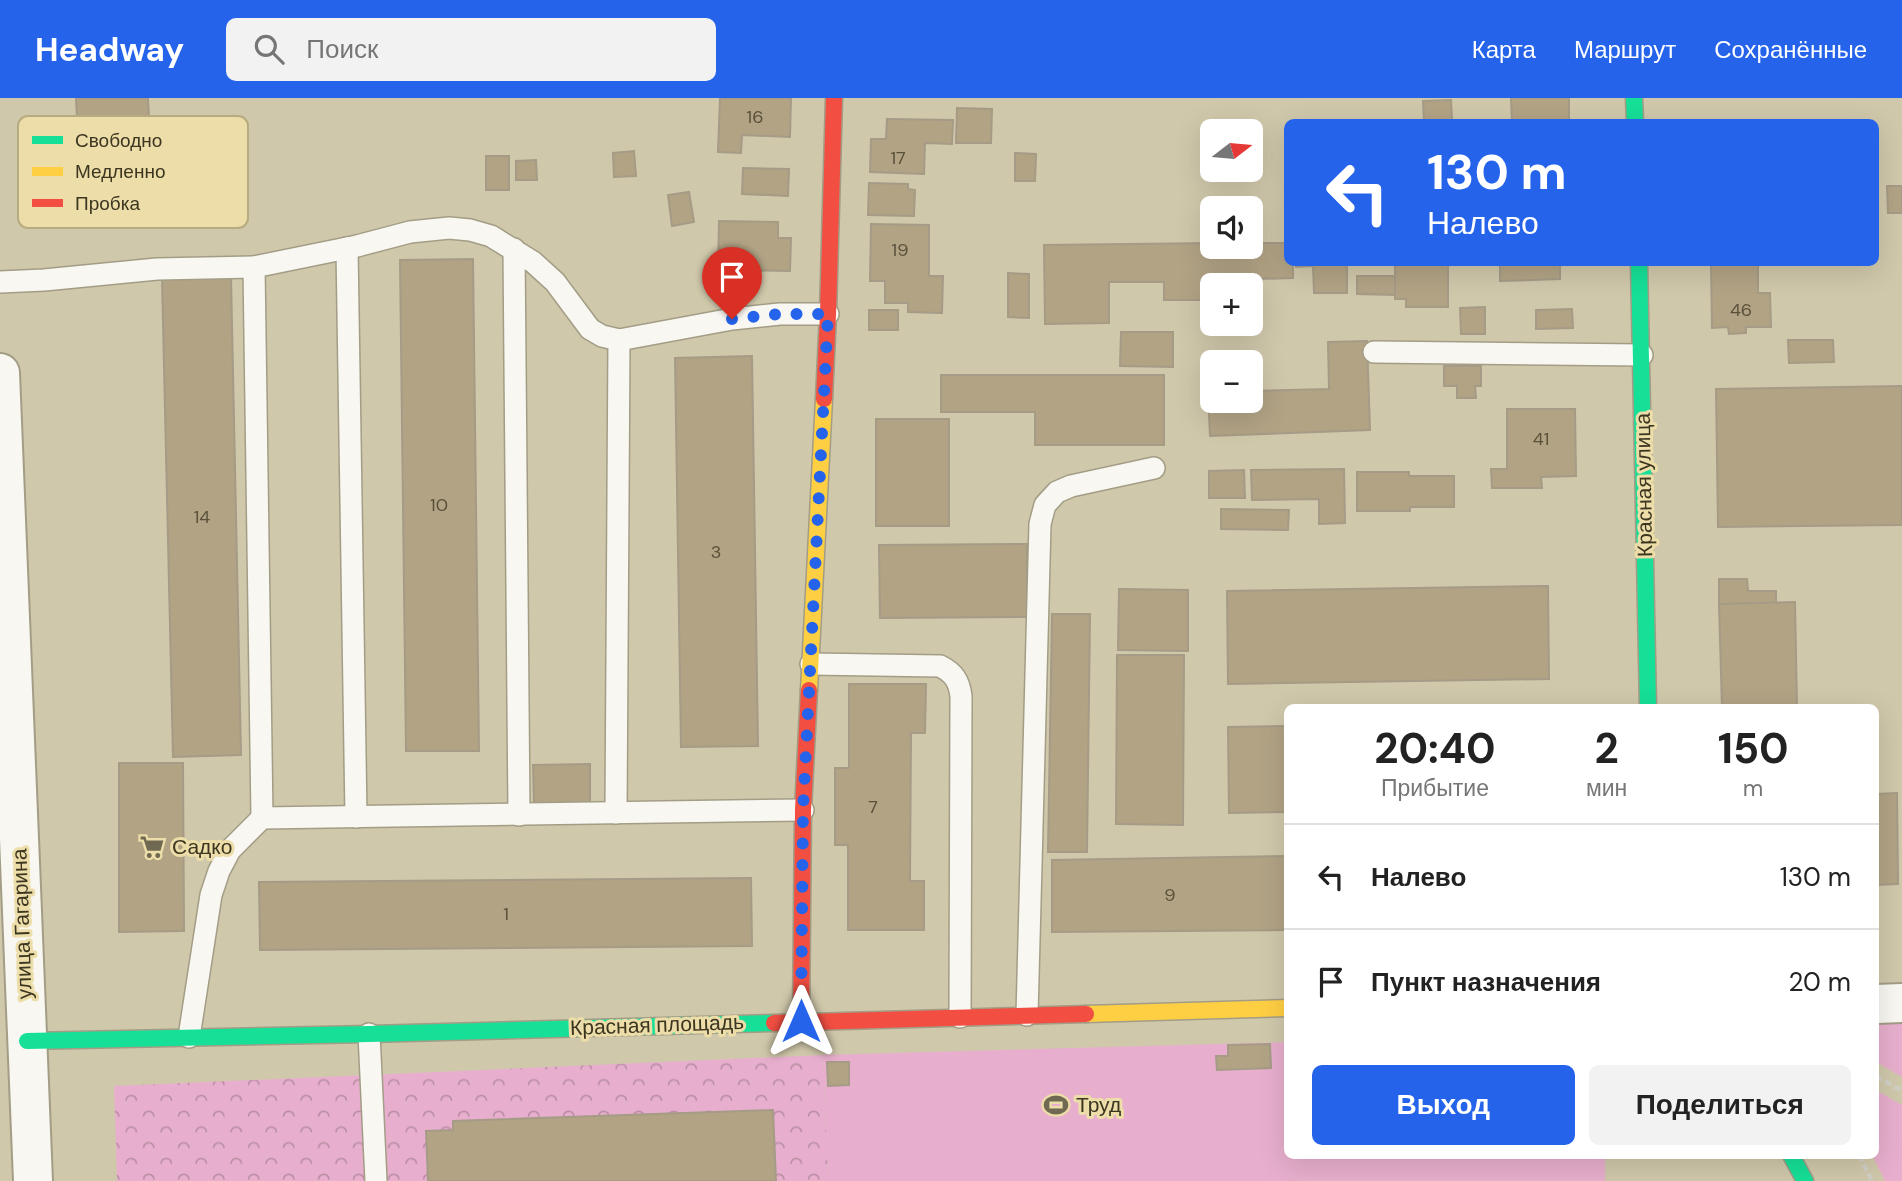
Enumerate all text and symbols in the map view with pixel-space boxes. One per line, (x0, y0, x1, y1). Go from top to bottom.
search box (226, 18, 716, 81)
text: Headway (35, 28, 184, 71)
icon: search (250, 30, 288, 68)
text: Поиск (306, 32, 378, 66)
text: Карта (1472, 34, 1536, 65)
text: Маршрут (1574, 34, 1676, 65)
text: Сохранённые (1714, 34, 1867, 65)
house number: 16 (747, 105, 763, 129)
legend (18, 116, 248, 228)
north arrow (1200, 119, 1264, 182)
map controls (1200, 119, 1263, 413)
text: Свободно (75, 128, 162, 153)
text: 130 m (1427, 140, 1567, 204)
house number: 17 (890, 146, 906, 170)
icon: left (1312, 147, 1403, 238)
text: Медленно (75, 159, 165, 184)
text: Пробка (75, 191, 140, 216)
button: sound (1200, 196, 1263, 259)
text: Налево (1427, 202, 1539, 244)
house number: 19 (892, 238, 908, 262)
pin (702, 247, 762, 319)
icon: arrive (713, 258, 751, 296)
button: + (1200, 273, 1263, 336)
house number: 46 (1730, 298, 1752, 322)
button: − (1200, 350, 1263, 413)
street label: Красная улица (1629, 412, 1659, 557)
house number: 41 (1533, 427, 1549, 451)
house number: 10 (430, 493, 448, 517)
house number: 14 (194, 505, 210, 529)
house number: 3 (711, 540, 721, 564)
text: 20:40 (1374, 721, 1496, 776)
text: 2 (1594, 721, 1619, 776)
text: 150 (1718, 721, 1789, 776)
text: Прибытие (1381, 773, 1489, 803)
text: мин (1586, 773, 1627, 803)
text: m (1743, 773, 1763, 803)
house number: 7 (868, 795, 878, 819)
supermarket icon: Садко (138, 833, 166, 861)
place label: Садко (172, 833, 232, 861)
street label: улица Гагарина (5, 848, 39, 1000)
icon: left (1312, 858, 1350, 896)
text: Налево (1371, 860, 1466, 894)
text: 130 m (1780, 860, 1851, 894)
house number: 9 (1164, 883, 1176, 907)
house number: 1 (503, 902, 509, 926)
icon: arrive (1312, 963, 1350, 1001)
text: Пункт назначения (1371, 965, 1601, 999)
text: 20 m (1788, 965, 1851, 999)
position arrow (764, 984, 838, 1058)
street label: Красная площадь (570, 1008, 744, 1042)
button: Выход (1312, 1065, 1575, 1145)
button: Поделиться (1589, 1065, 1851, 1145)
sports icon: Труд (1042, 1091, 1070, 1119)
place label: Труд (1076, 1091, 1121, 1119)

